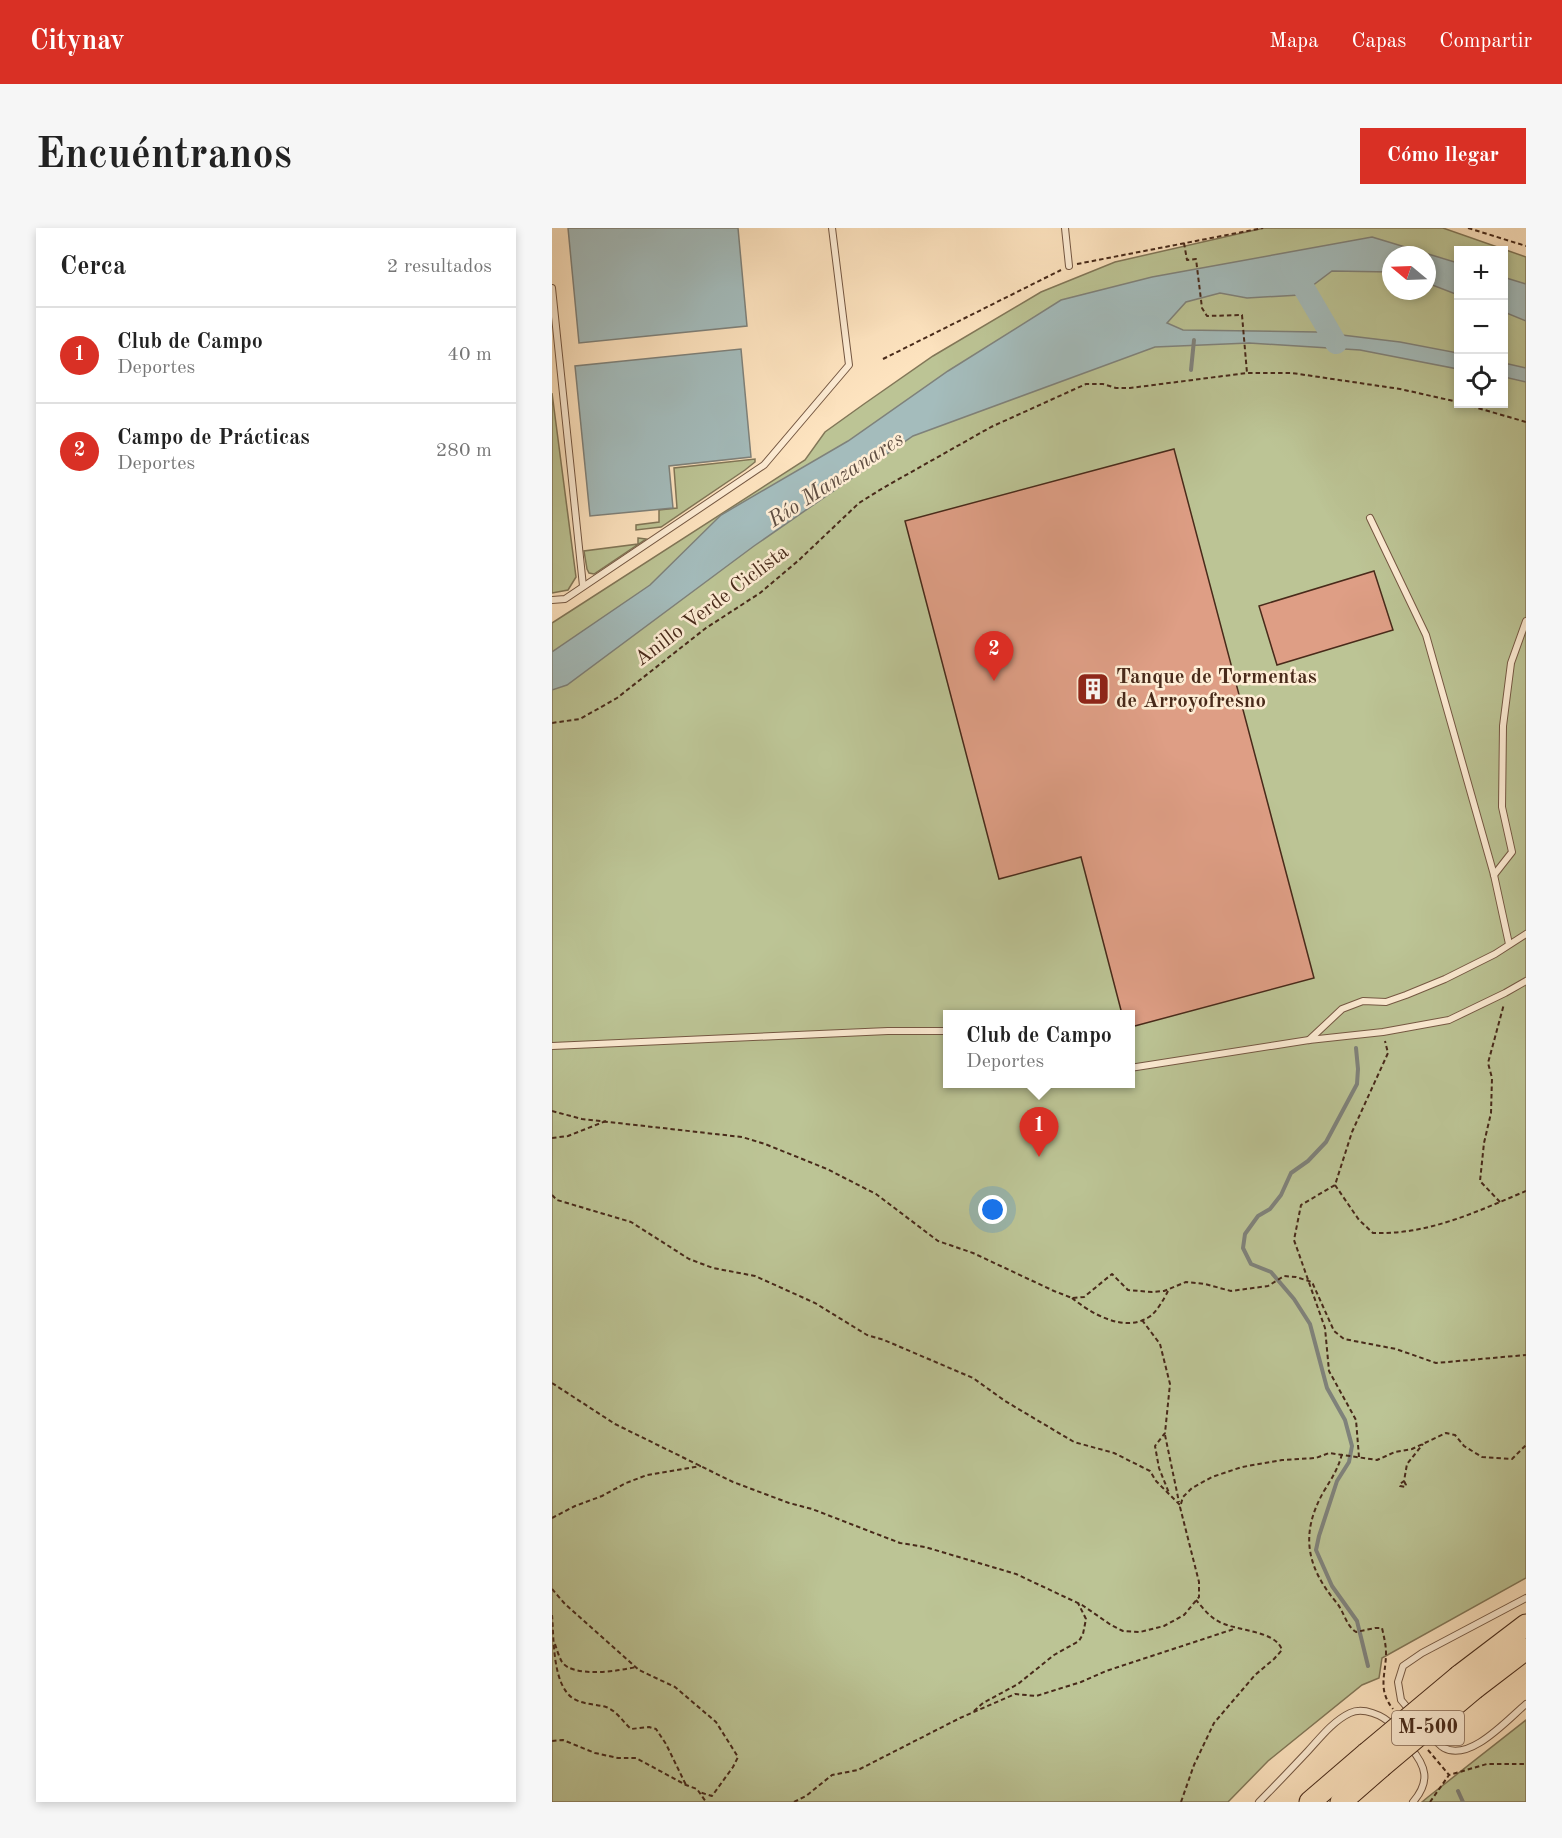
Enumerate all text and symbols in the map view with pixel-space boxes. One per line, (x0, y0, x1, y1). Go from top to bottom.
text: Citynav (30, 28, 125, 56)
text: Mapa (1269, 31, 1319, 52)
text: Capas (1352, 31, 1406, 52)
text: Compartir (1439, 31, 1532, 52)
button: Cómo llegar (1360, 128, 1526, 184)
text: Encuéntranos (36, 135, 292, 177)
north arrow (1382, 246, 1436, 300)
map controls (1454, 246, 1508, 408)
button: + (1454, 246, 1508, 300)
text: Cerca (60, 254, 126, 280)
text: 2 resultados (387, 257, 492, 277)
button: − (1454, 300, 1508, 354)
text: Club de Campo (117, 331, 263, 353)
text: 1 (74, 345, 85, 365)
text: 40 m (447, 345, 492, 365)
button: locate (1454, 354, 1508, 408)
text: Deportes (117, 358, 195, 378)
text: Campo de Prácticas (117, 427, 310, 449)
water label: Río Manzanares (763, 428, 908, 533)
text: 2 (74, 441, 85, 461)
text: 280 m (436, 441, 492, 461)
text: Deportes (117, 454, 195, 474)
street label: Anillo Verde Ciclista (631, 541, 793, 671)
pin: 2 (974, 632, 1014, 681)
place label: Tanque de Tormentas de Arroyofresno (1116, 667, 1317, 712)
building icon: Tanque de Tormentas de Arroyofresno (1075, 671, 1111, 707)
popup (943, 1010, 1135, 1088)
text: Club de Campo (966, 1025, 1112, 1047)
text: Deportes (966, 1052, 1044, 1072)
pin: 1 (1020, 1108, 1058, 1157)
your location (978, 1195, 1007, 1224)
road number: M-500 (1392, 1711, 1464, 1745)

